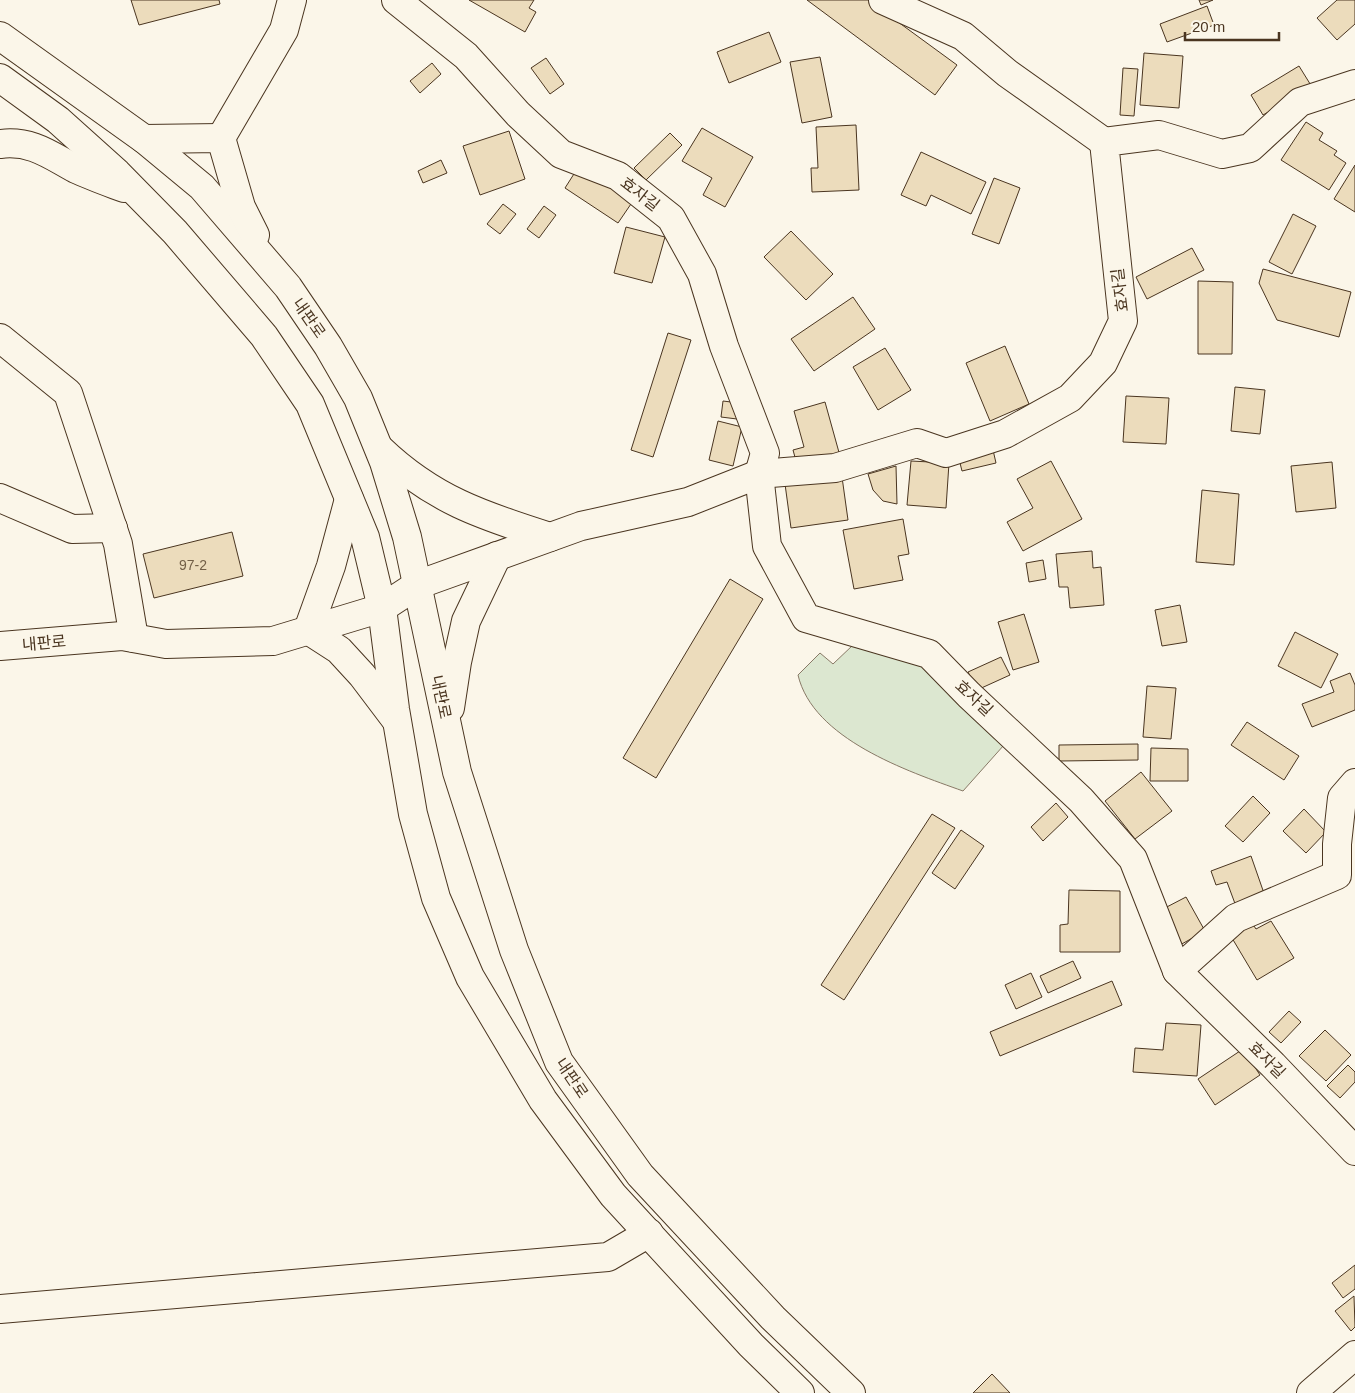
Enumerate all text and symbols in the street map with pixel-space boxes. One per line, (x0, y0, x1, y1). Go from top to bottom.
scale bar (1185, 10, 1279, 42)
text: 20 m (1192, 18, 1225, 35)
street label: 효자길 (617, 174, 663, 214)
street label: 효자길 (1109, 267, 1131, 313)
street label: 내판로 (289, 295, 329, 341)
house number: 97-2 (179, 557, 207, 573)
street label: 내판로 (21, 633, 67, 653)
street label: 내판로 (428, 674, 454, 721)
street label: 효자길 (952, 677, 996, 719)
street label: 효자길 (1245, 1038, 1289, 1082)
street label: 내판로 (553, 1055, 592, 1101)

